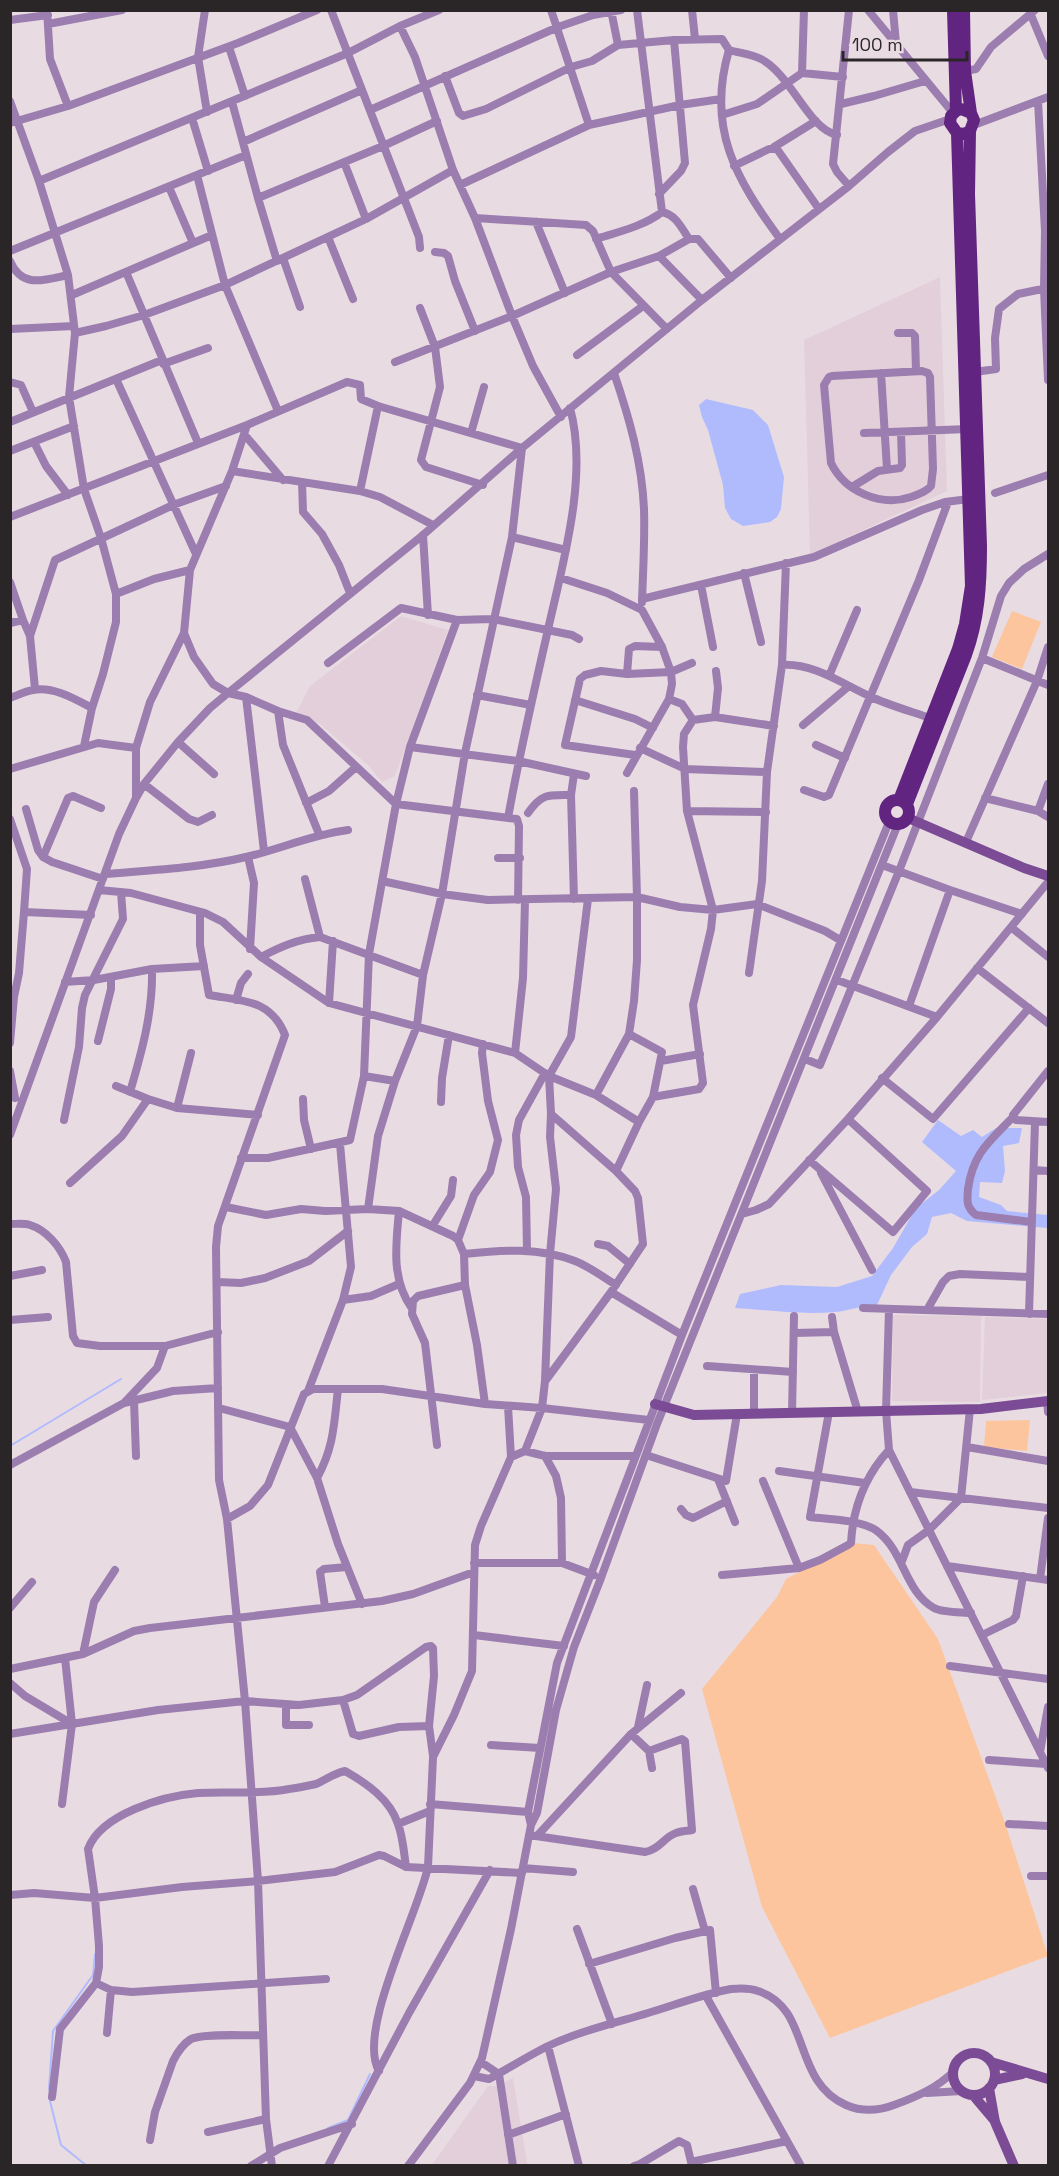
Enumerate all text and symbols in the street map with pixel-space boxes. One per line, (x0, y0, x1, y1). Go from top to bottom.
scale bar (843, 24, 968, 62)
text: 100 m (852, 33, 903, 56)

